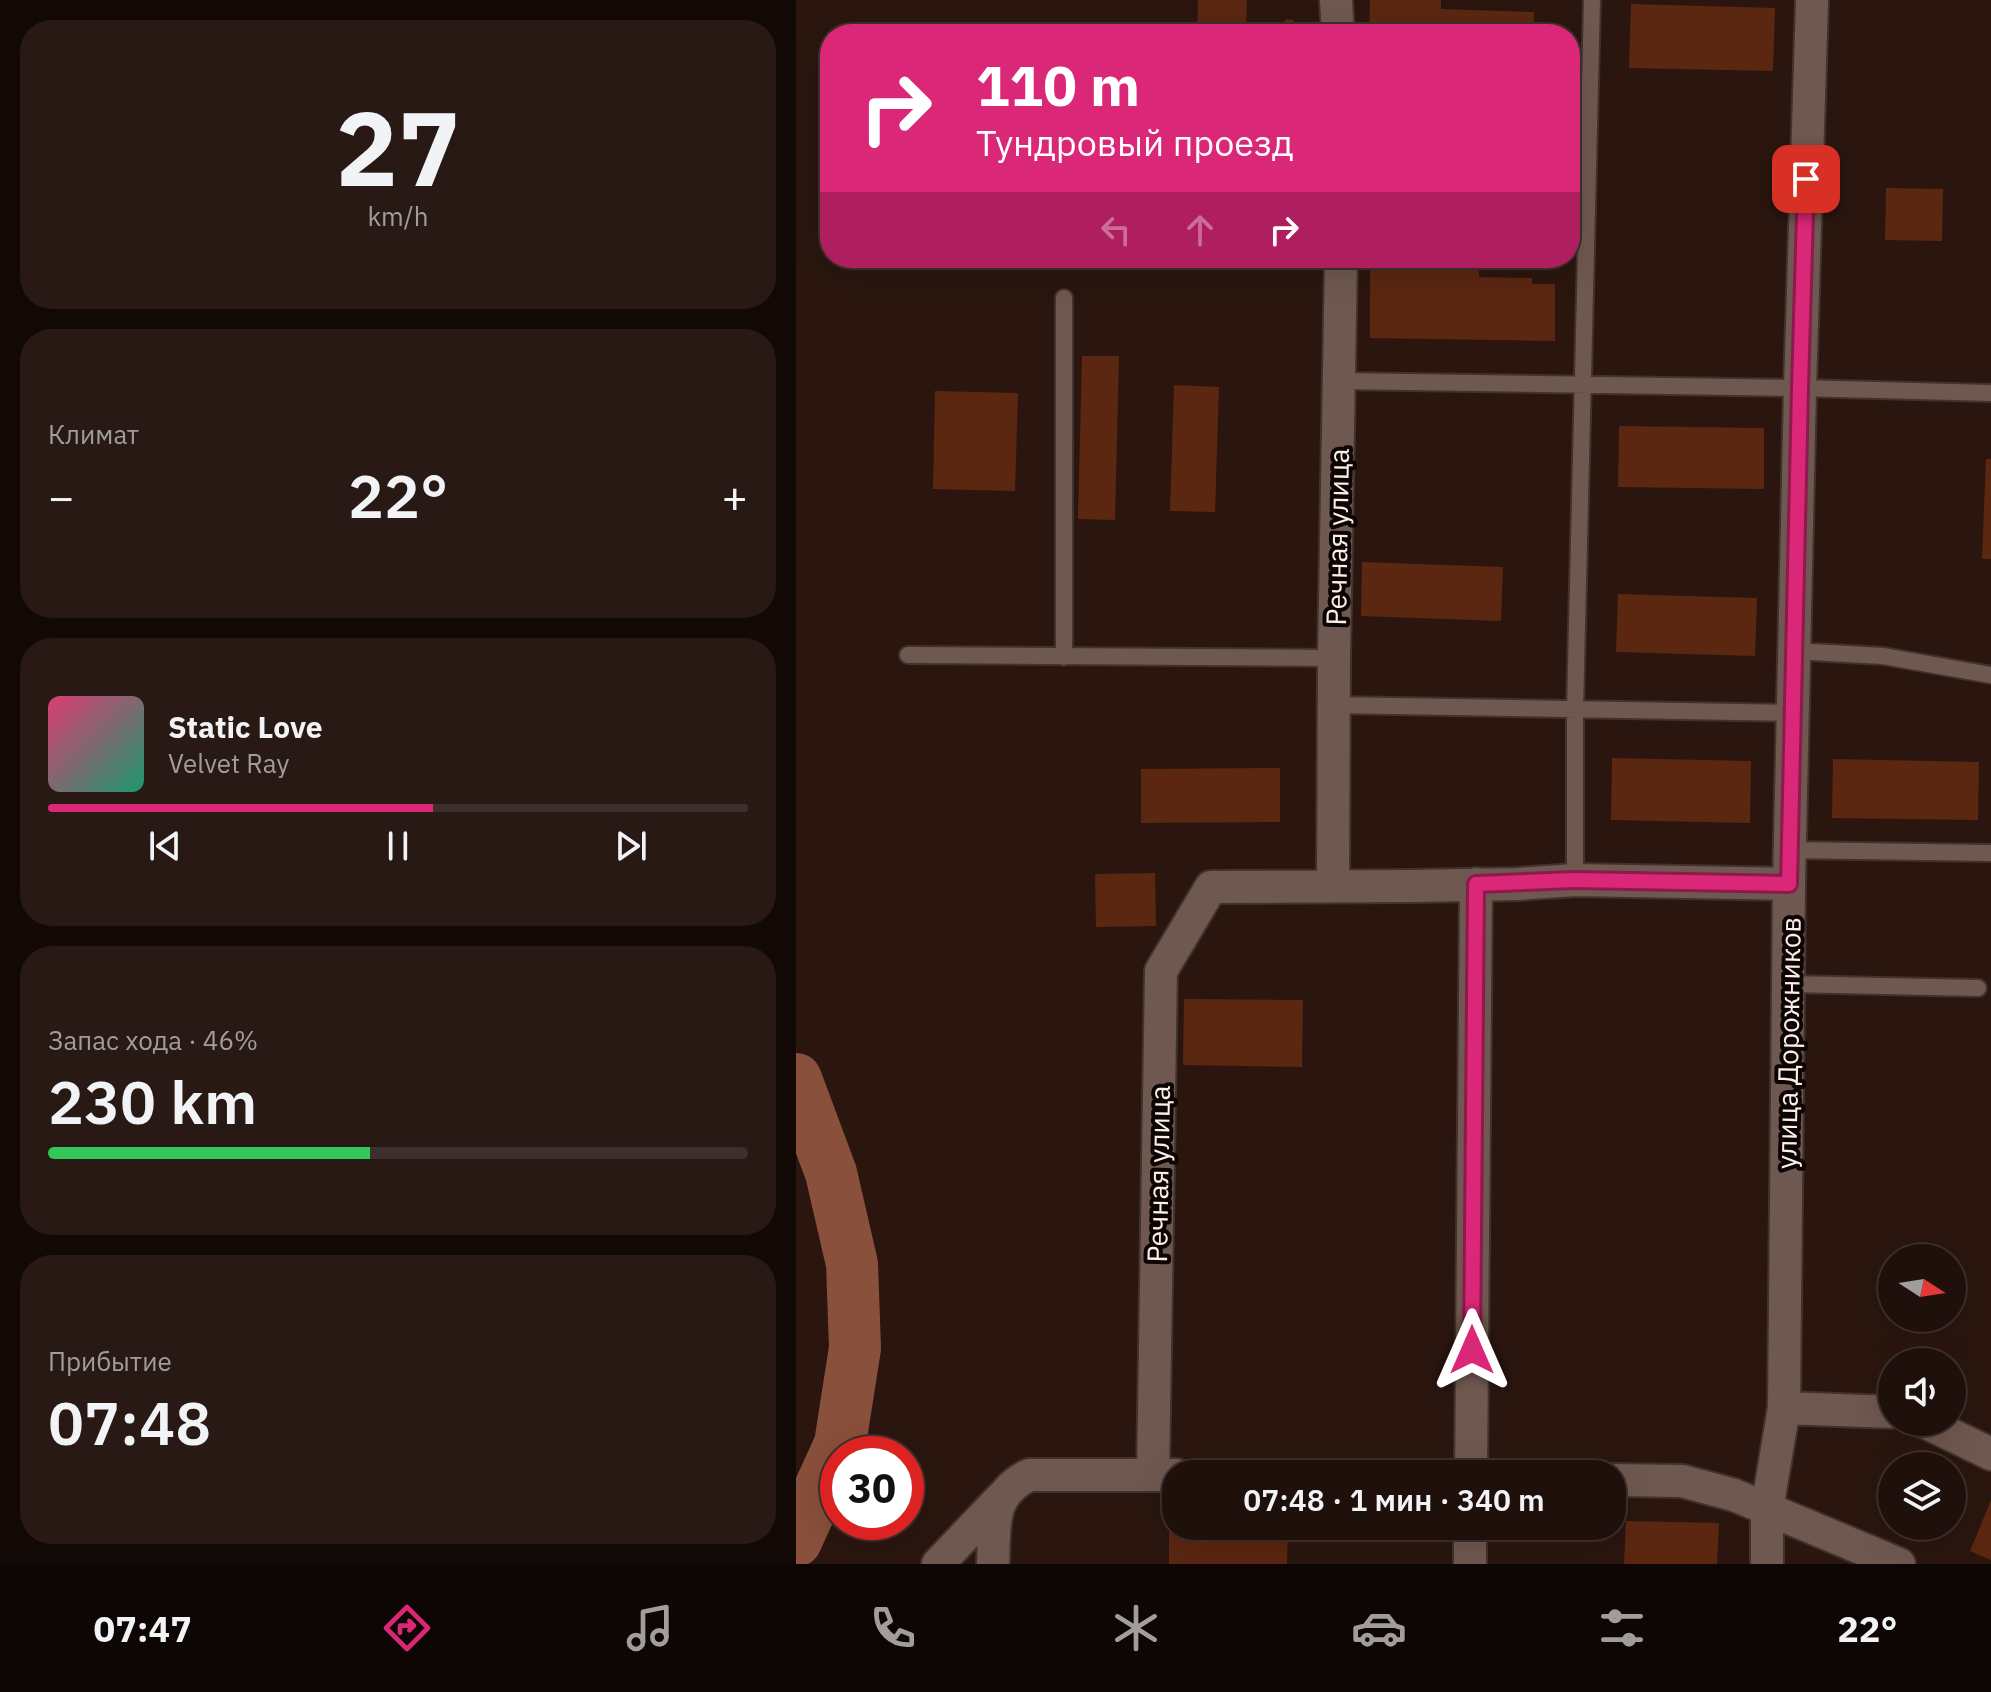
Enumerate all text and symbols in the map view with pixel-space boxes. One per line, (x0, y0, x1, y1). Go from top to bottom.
text: 110 m (976, 49, 1140, 121)
icon: right (844, 56, 948, 160)
text: 27 (336, 79, 460, 215)
text: Тундровый проезд (976, 119, 1294, 166)
pin (1772, 145, 1840, 213)
icon: arrive (1784, 157, 1828, 201)
text: km/h (367, 199, 429, 233)
icon: left (1094, 208, 1138, 252)
icon: ahead (1178, 208, 1222, 252)
icon: right (1262, 208, 1306, 252)
text: Климат (48, 417, 139, 451)
street label: Речная улица (1317, 448, 1357, 626)
text: 22° (348, 456, 448, 535)
text: − (48, 468, 74, 525)
text: + (722, 468, 748, 525)
text: Static Love (168, 707, 323, 746)
text: Velvet Ray (168, 746, 289, 780)
icon: previous (143, 824, 187, 868)
icon: pause (376, 824, 420, 868)
icon: next (609, 824, 653, 868)
street label: улица Дорожников (1767, 917, 1809, 1169)
text: Запас хода · 46% (48, 1023, 258, 1057)
text: 230 km (48, 1062, 257, 1141)
street label: Речная улица (1138, 1085, 1178, 1263)
north arrow (1878, 1244, 1966, 1332)
map controls (1878, 1244, 1966, 1540)
position arrow (1430, 1308, 1514, 1392)
text: Прибытие (48, 1344, 172, 1378)
button: sound (1878, 1348, 1966, 1436)
text: 07:48 (48, 1383, 211, 1462)
speed limit sign: 30 (820, 1436, 924, 1540)
button: layers (1878, 1452, 1966, 1540)
text: 07:48 · 1 мин · 340 m (1243, 1480, 1545, 1519)
icon: directions (379, 1600, 435, 1656)
icon: music (622, 1600, 678, 1656)
icon: phone (865, 1600, 921, 1656)
icon: climate (1108, 1600, 1164, 1656)
icon: car (1351, 1600, 1407, 1656)
icon: filters (1594, 1600, 1650, 1656)
text: 07:47 (94, 1605, 192, 1652)
text: 22° (1837, 1605, 1897, 1652)

